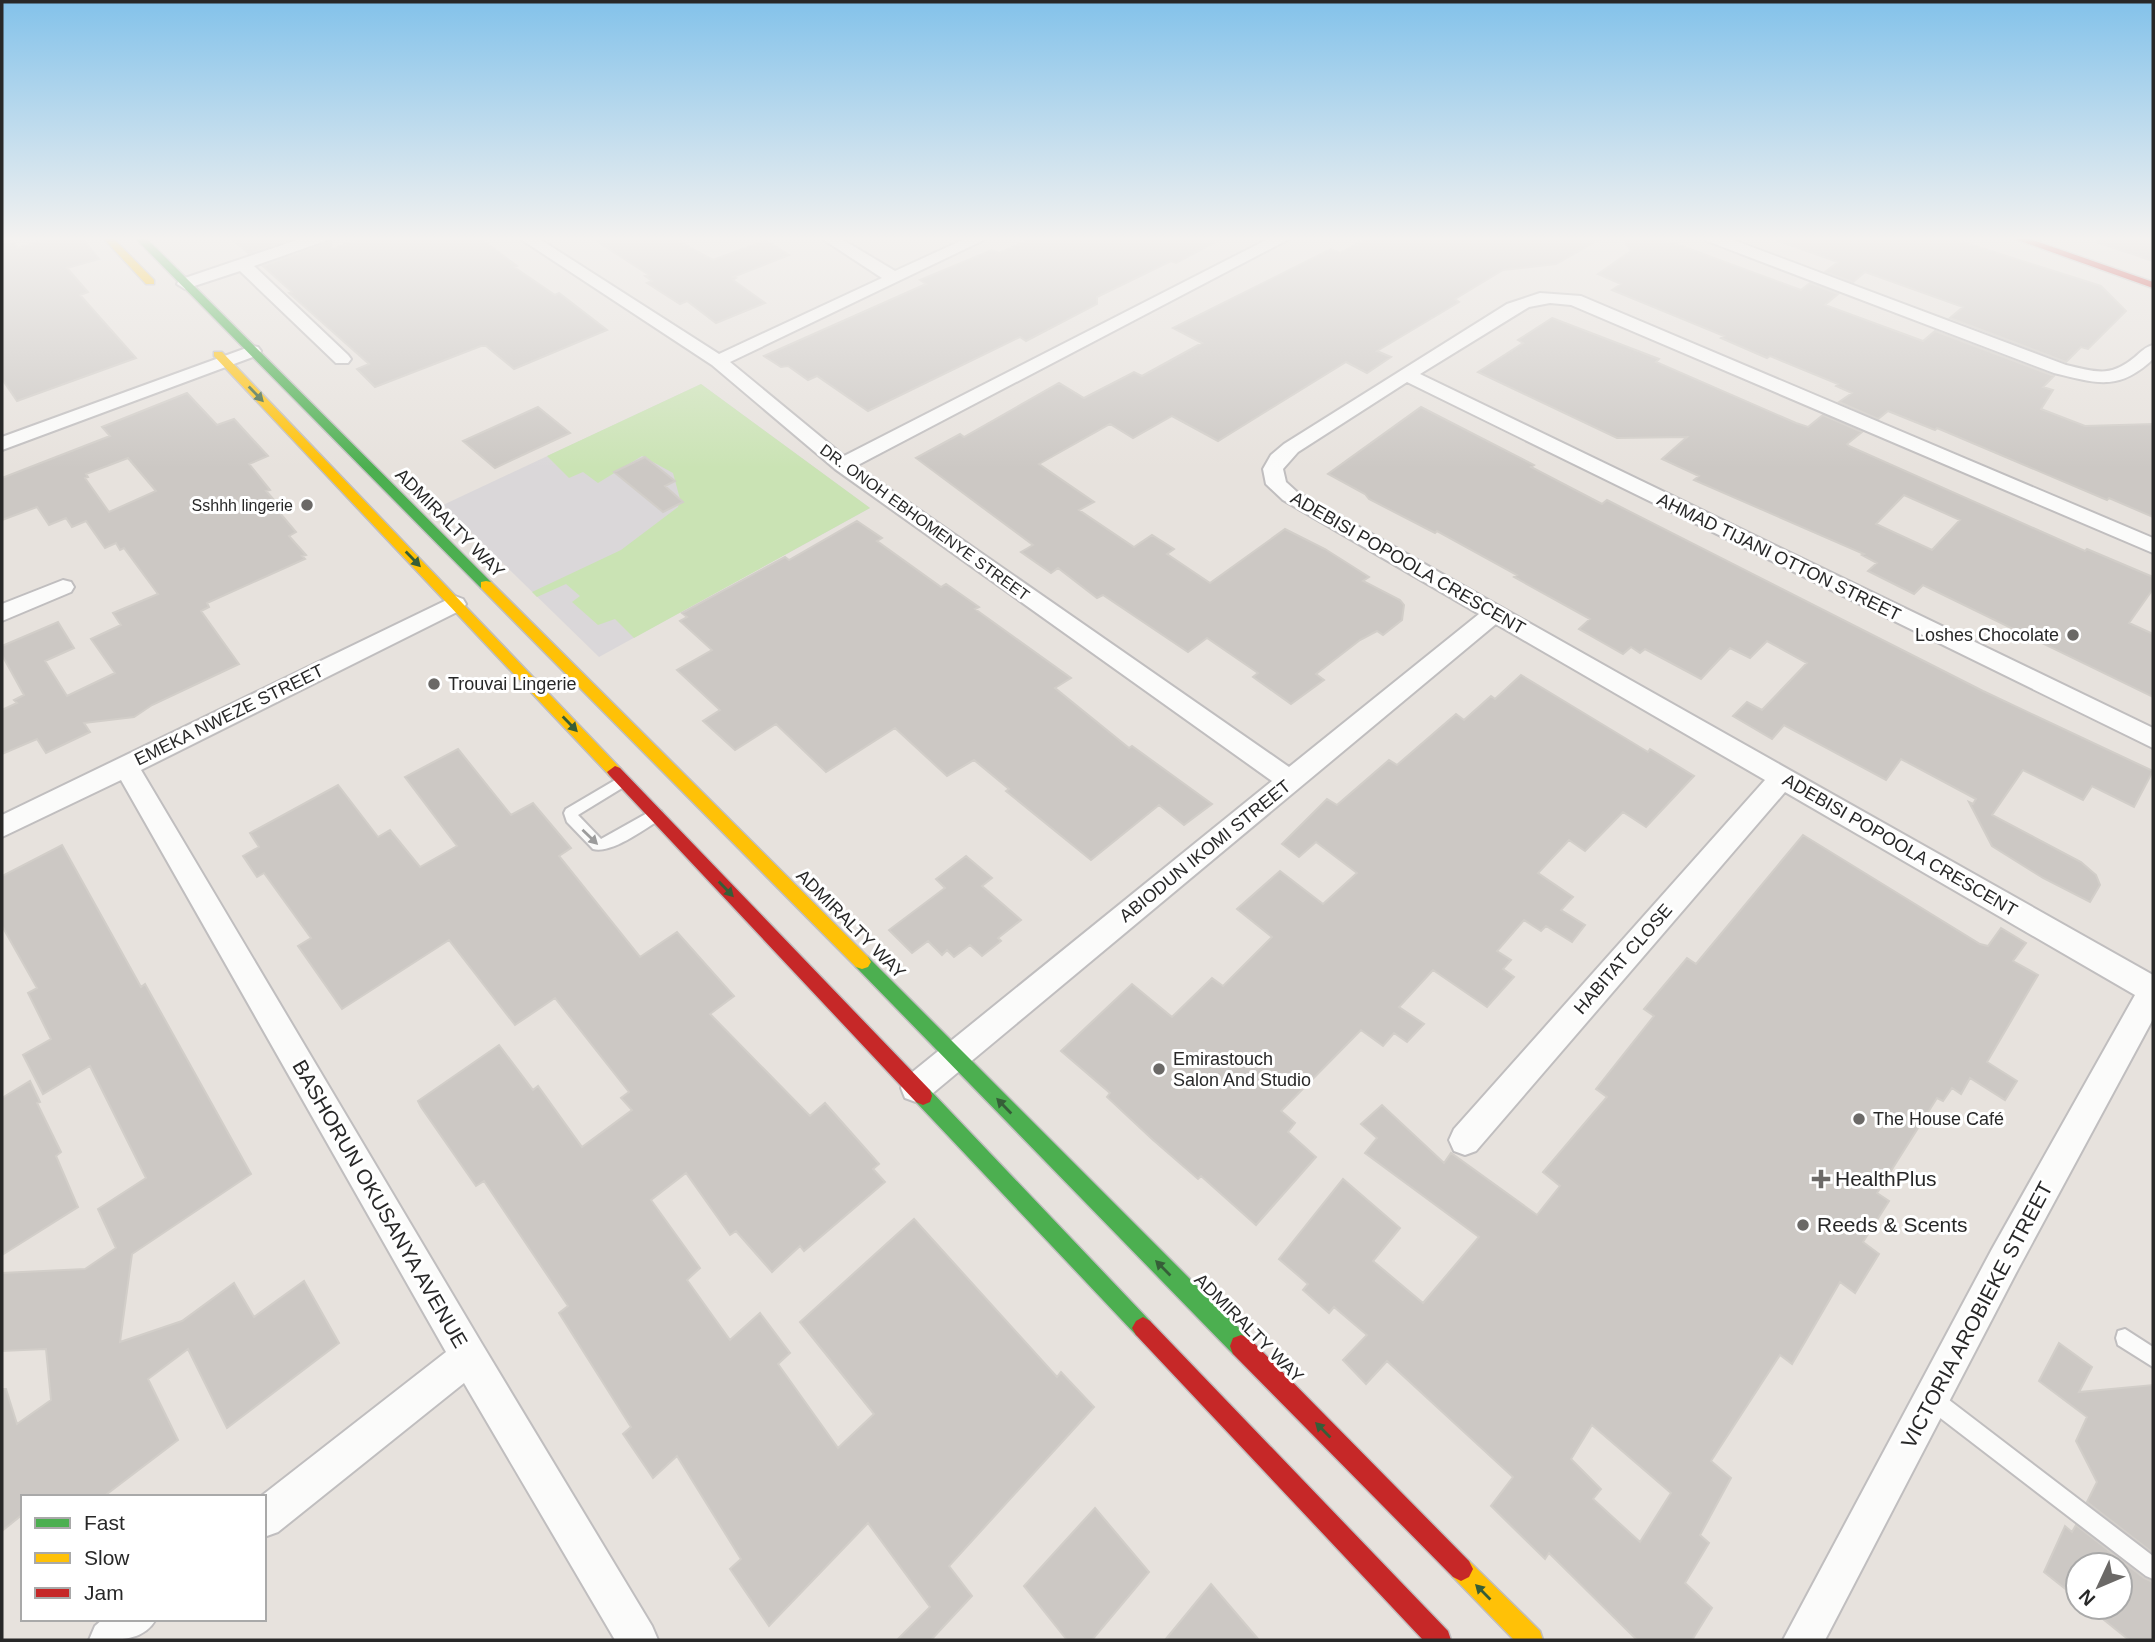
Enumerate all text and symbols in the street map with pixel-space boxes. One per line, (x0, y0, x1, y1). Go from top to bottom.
one-way arrow (248, 385, 264, 402)
street label: DR. ONOH EBHOMENYE STREET (817, 441, 1033, 604)
street label: ADMIRALTY WAY (392, 465, 508, 581)
street label: ADEBISI POPOOLA CRESCENT (1287, 488, 1529, 638)
street label: AHMAD TIJANI OTTON STREET (1654, 489, 1904, 625)
place label: Sshhh lingerie (192, 497, 293, 514)
marker: Sshhh lingerie (299, 497, 315, 513)
one-way arrow (405, 550, 421, 568)
place label: Loshes Chocolate (1915, 625, 2059, 645)
marker: Loshes Chocolate (2065, 627, 2081, 643)
street label: EMEKA NWEZE STREET (131, 660, 327, 770)
place label: Trouvai Lingerie (448, 674, 576, 694)
marker: Trouvai Lingerie (426, 676, 442, 692)
one-way arrow (561, 715, 577, 732)
street label: ADEBISI POPOOLA CRESCENT (1779, 770, 2021, 920)
street label: ABIODUN IKOMI STREET (1116, 776, 1294, 926)
one-way arrow (582, 828, 599, 845)
street label: ADMIRALTY WAY (793, 866, 909, 982)
one-way arrow (718, 880, 734, 897)
street label: HABITAT CLOSE (1570, 900, 1676, 1018)
place label: Emirastouch Salon And Studio (1173, 1049, 1311, 1090)
street label: BASHORUN OKUSANYA AVENUE (288, 1056, 472, 1352)
marker: Emirastouch Salon And Studio (1151, 1061, 1167, 1077)
one-way arrow (996, 1098, 1012, 1115)
place label: The House Café (1873, 1109, 2004, 1129)
marker: The House Café (1851, 1111, 1867, 1127)
place label: HealthPlus (1835, 1167, 1937, 1190)
marker: HealthPlus (1813, 1171, 1829, 1187)
street label: VICTORIA AROBIEKE STREET (1896, 1177, 2057, 1452)
place label: Reeds & Scents (1817, 1213, 1968, 1236)
marker: Reeds & Scents (1795, 1217, 1811, 1233)
one-way arrow (1156, 1260, 1172, 1277)
street label: ADMIRALTY WAY (1191, 1270, 1307, 1386)
one-way arrow (1316, 1422, 1332, 1439)
legend (21, 1495, 266, 1621)
text: Fast (84, 1511, 125, 1534)
text: Slow (84, 1546, 130, 1569)
north arrow (2064, 1551, 2134, 1621)
text: Jam (84, 1581, 124, 1604)
one-way arrow (1475, 1584, 1492, 1600)
text: N (2075, 1585, 2099, 1610)

